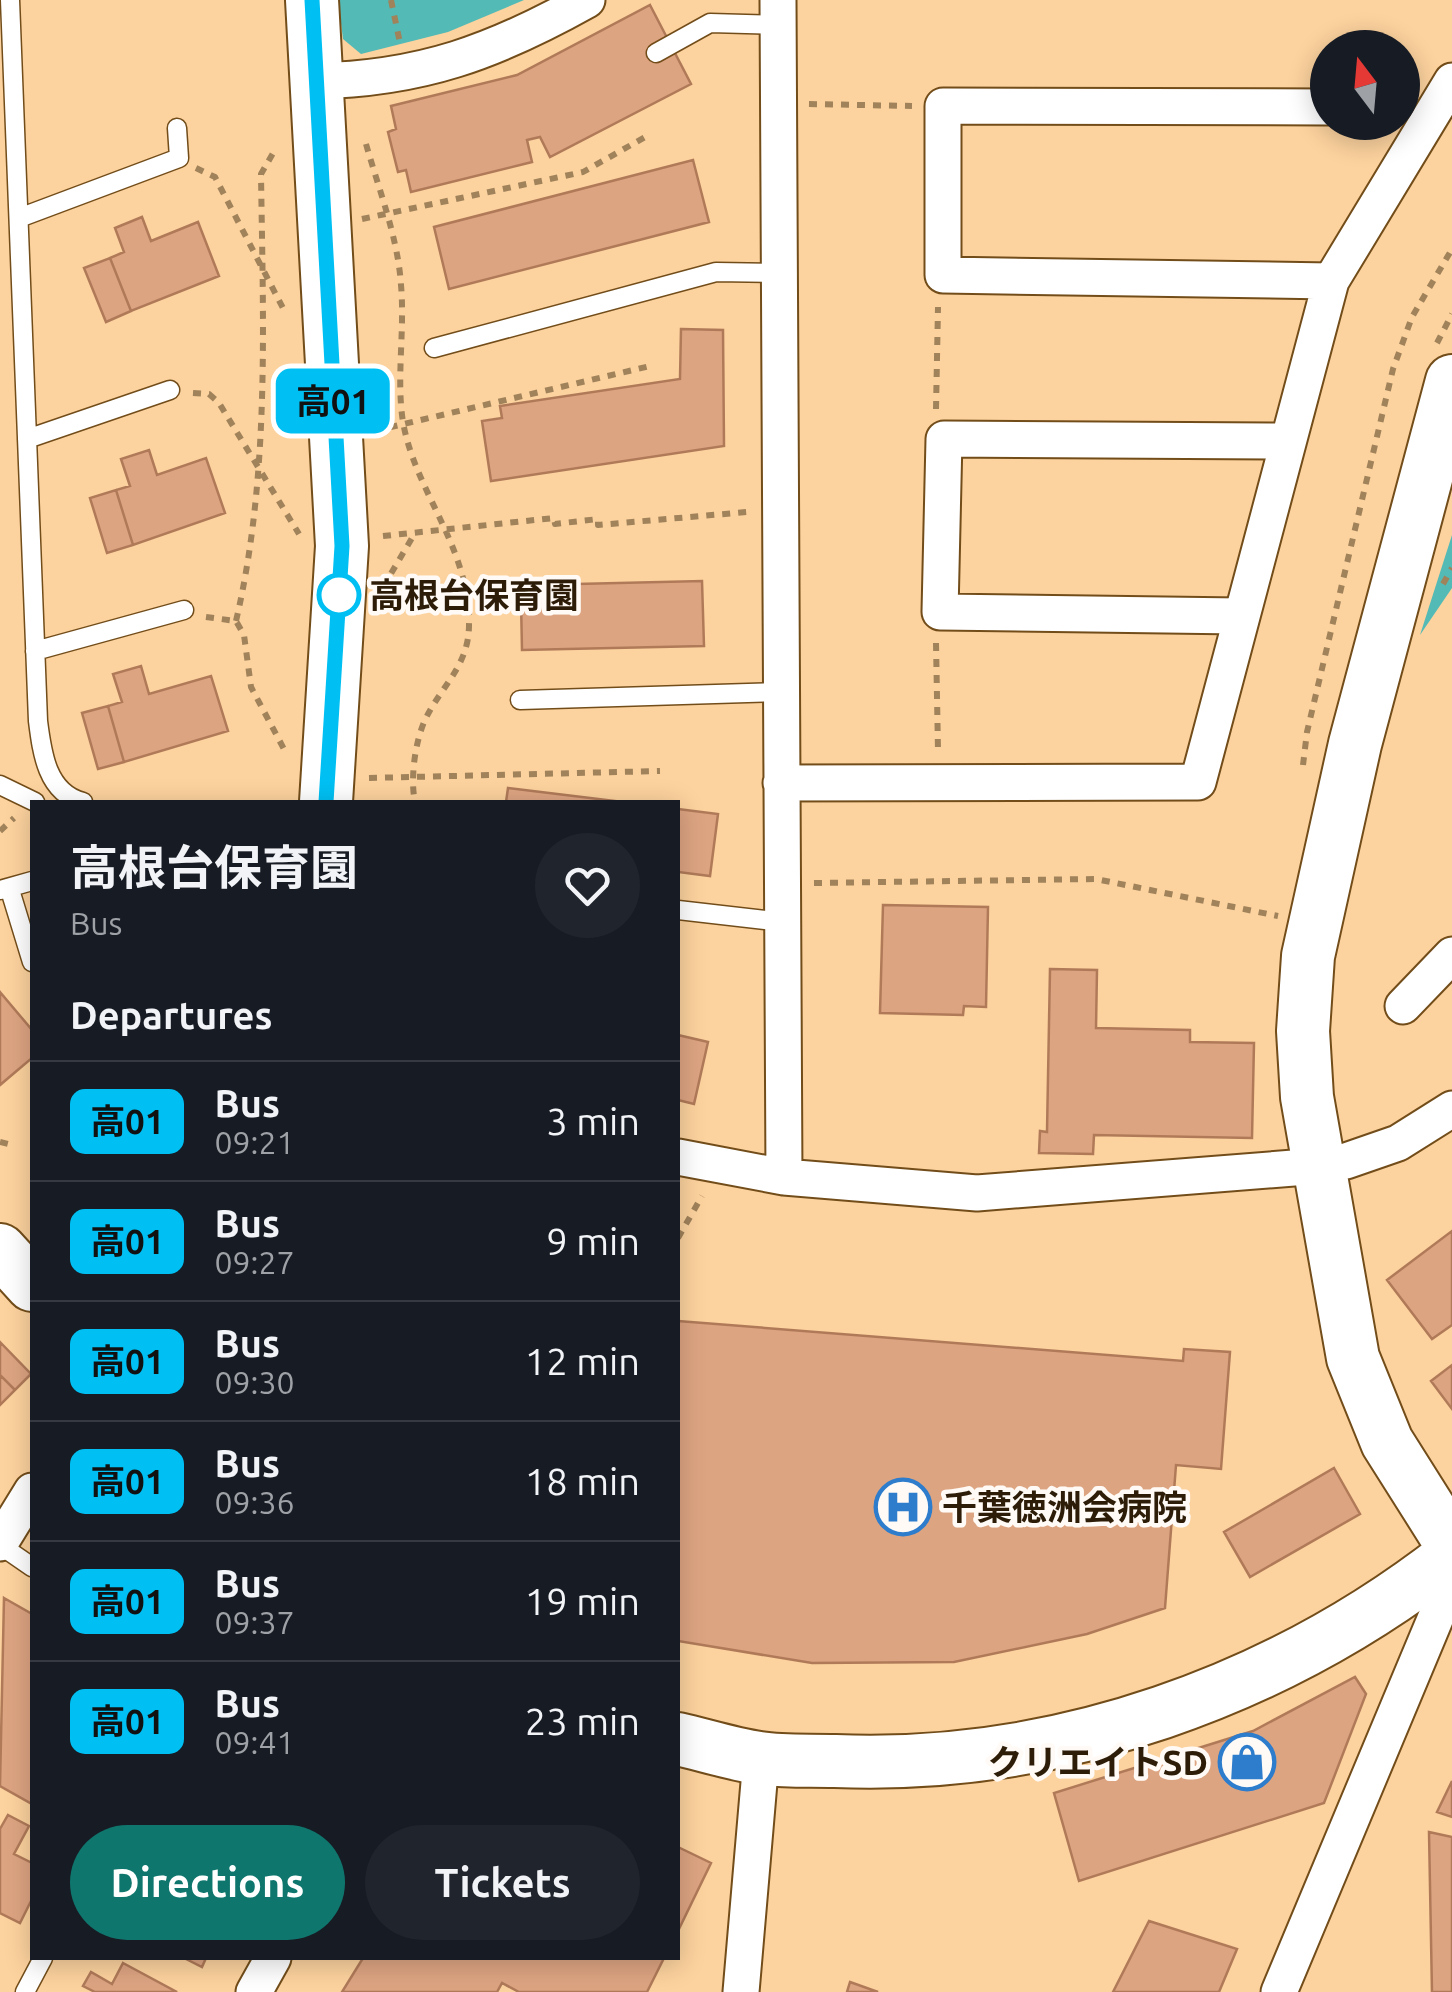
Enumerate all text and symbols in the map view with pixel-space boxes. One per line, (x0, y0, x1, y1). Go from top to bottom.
north arrow (1310, 30, 1420, 140)
map controls (1310, 30, 1420, 140)
line badge: 高01 (276, 368, 390, 434)
text: 高01 (296, 381, 370, 421)
marker: 高根台保育園 (318, 574, 360, 616)
place label: 高根台保育園 (369, 575, 579, 615)
button: heart (535, 833, 640, 938)
text: 高根台保育園 (70, 840, 358, 894)
text: Bus (70, 905, 122, 941)
text: Departures (70, 994, 272, 1036)
text: Bus (214, 1082, 280, 1124)
text: 3 min (546, 1100, 640, 1142)
text: 高01 (90, 1101, 164, 1141)
text: 09:21 (214, 1124, 295, 1160)
text: Bus (214, 1202, 280, 1244)
text: 9 min (546, 1220, 640, 1262)
text: 高01 (90, 1221, 164, 1261)
text: 09:27 (214, 1244, 295, 1280)
text: Bus (214, 1322, 280, 1364)
text: 12 min (525, 1340, 640, 1382)
text: 高01 (90, 1341, 164, 1381)
text: 09:30 (214, 1364, 295, 1400)
text: Bus (214, 1442, 280, 1484)
text: 18 min (525, 1460, 640, 1502)
text: 高01 (90, 1461, 164, 1501)
hospital icon: 千葉徳洲会病院 (873, 1477, 933, 1537)
text: 09:36 (214, 1484, 295, 1520)
place label: 千葉徳洲会病院 (942, 1487, 1187, 1527)
text: Bus (214, 1562, 280, 1604)
text: 19 min (525, 1580, 640, 1622)
text: 高01 (90, 1581, 164, 1621)
text: 09:37 (214, 1604, 295, 1640)
text: Bus (214, 1682, 280, 1724)
text: 23 min (525, 1700, 640, 1742)
text: 高01 (90, 1701, 164, 1741)
text: 09:41 (214, 1724, 295, 1760)
shop icon: クリエイトSD (1217, 1732, 1277, 1792)
place label: クリエイトSD (988, 1742, 1208, 1782)
button: Directions (70, 1825, 345, 1940)
button: Tickets (365, 1825, 640, 1940)

